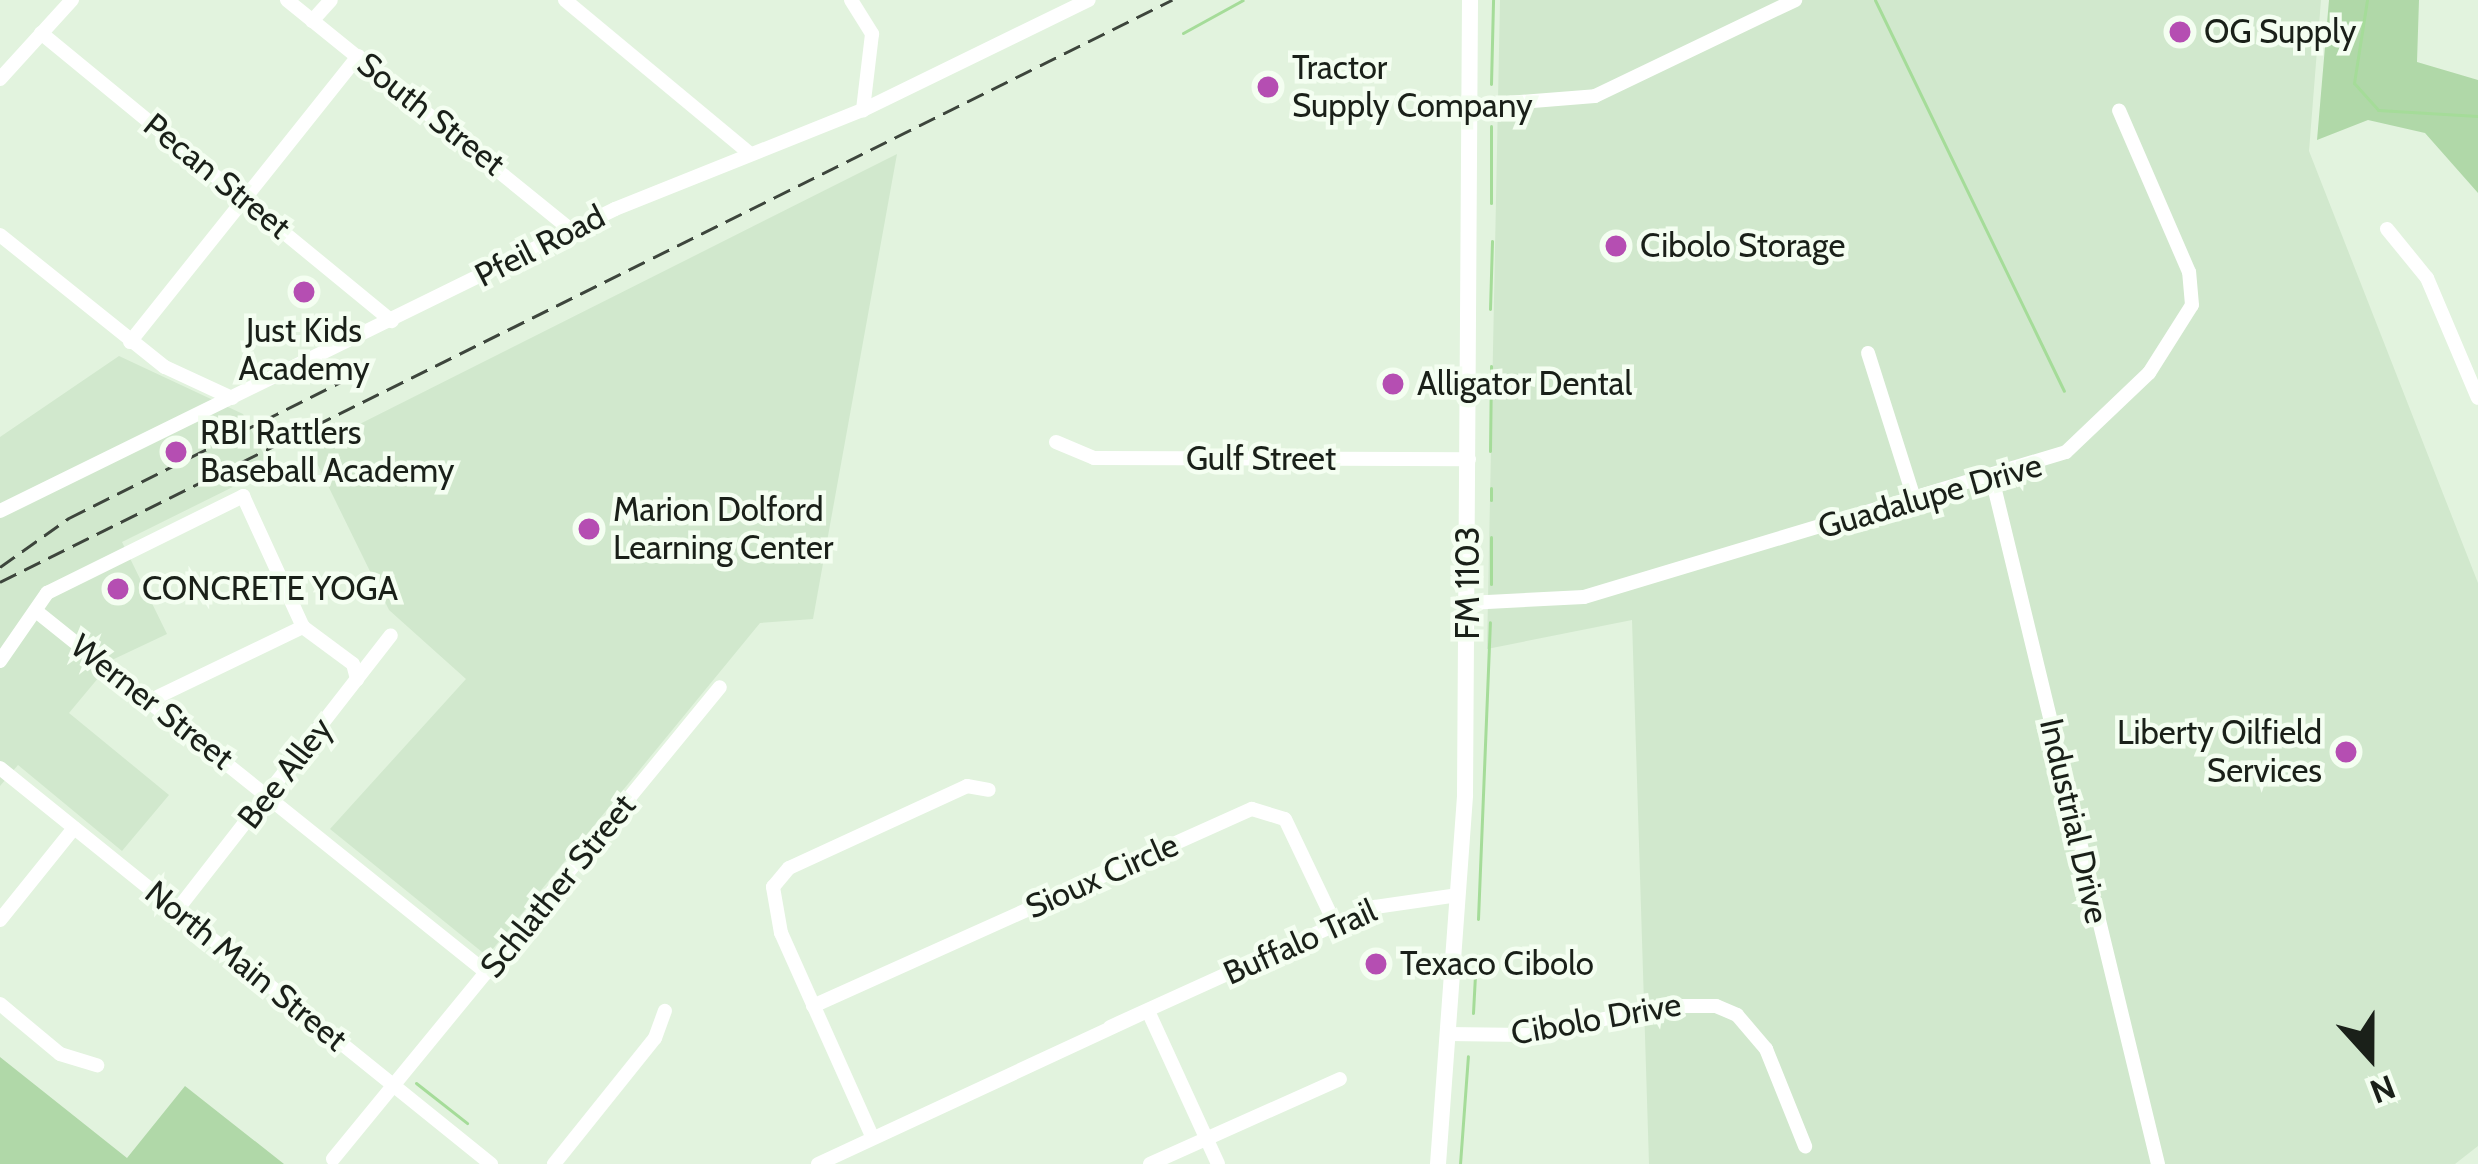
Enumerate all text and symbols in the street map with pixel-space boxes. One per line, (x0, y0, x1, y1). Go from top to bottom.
place label: OG Supply (2204, 12, 2356, 52)
marker: OG Supply (2167, 19, 2193, 45)
street label: South Street (349, 44, 513, 184)
place label: Tractor Supply Company (1292, 48, 1533, 126)
marker: Tractor Supply Company (1255, 74, 1281, 100)
street label: Pecan Street (136, 105, 298, 247)
street label: Pfeil Road (469, 197, 611, 295)
place label: Cibolo Storage (1640, 226, 1845, 266)
marker: Cibolo Storage (1603, 233, 1629, 259)
marker: Just Kids Academy (291, 279, 317, 305)
place label: Just Kids Academy (238, 311, 370, 389)
place label: Alligator Dental (1417, 364, 1632, 404)
marker: Alligator Dental (1380, 371, 1406, 397)
place label: RBI Rattlers Baseball Academy (200, 413, 454, 491)
marker: RBI Rattlers Baseball Academy (163, 439, 189, 465)
street label: Gulf Street (1186, 439, 1336, 479)
street label: Guadalupe Drive (1814, 445, 2046, 547)
place label: Marion Dolford Learning Center (613, 490, 833, 568)
marker: Marion Dolford Learning Center (576, 516, 602, 542)
street label: FM 1103 (1448, 526, 1488, 640)
place label: CONCRETE YOGA (142, 569, 398, 609)
marker: CONCRETE YOGA (105, 576, 131, 602)
street label: Werner Street (63, 626, 241, 778)
street label: Bee Alley (229, 710, 341, 836)
place label: Liberty Oilfield Services (2117, 713, 2322, 791)
street label: Industrial Drive (2031, 715, 2117, 927)
marker: Liberty Oilfield Services (2333, 739, 2359, 765)
street label: Schlather Street (472, 786, 644, 986)
street label: Sioux Circle (1020, 825, 1184, 927)
street label: North Main Street (137, 873, 355, 1059)
street label: Buffalo Trail (1217, 891, 1383, 993)
place label: Texaco Cibolo (1400, 944, 1594, 984)
marker: Texaco Cibolo (1363, 951, 1389, 977)
street label: Cibolo Drive (1508, 985, 1684, 1053)
north arrow (2310, 996, 2430, 1116)
text: N (2365, 1067, 2401, 1112)

